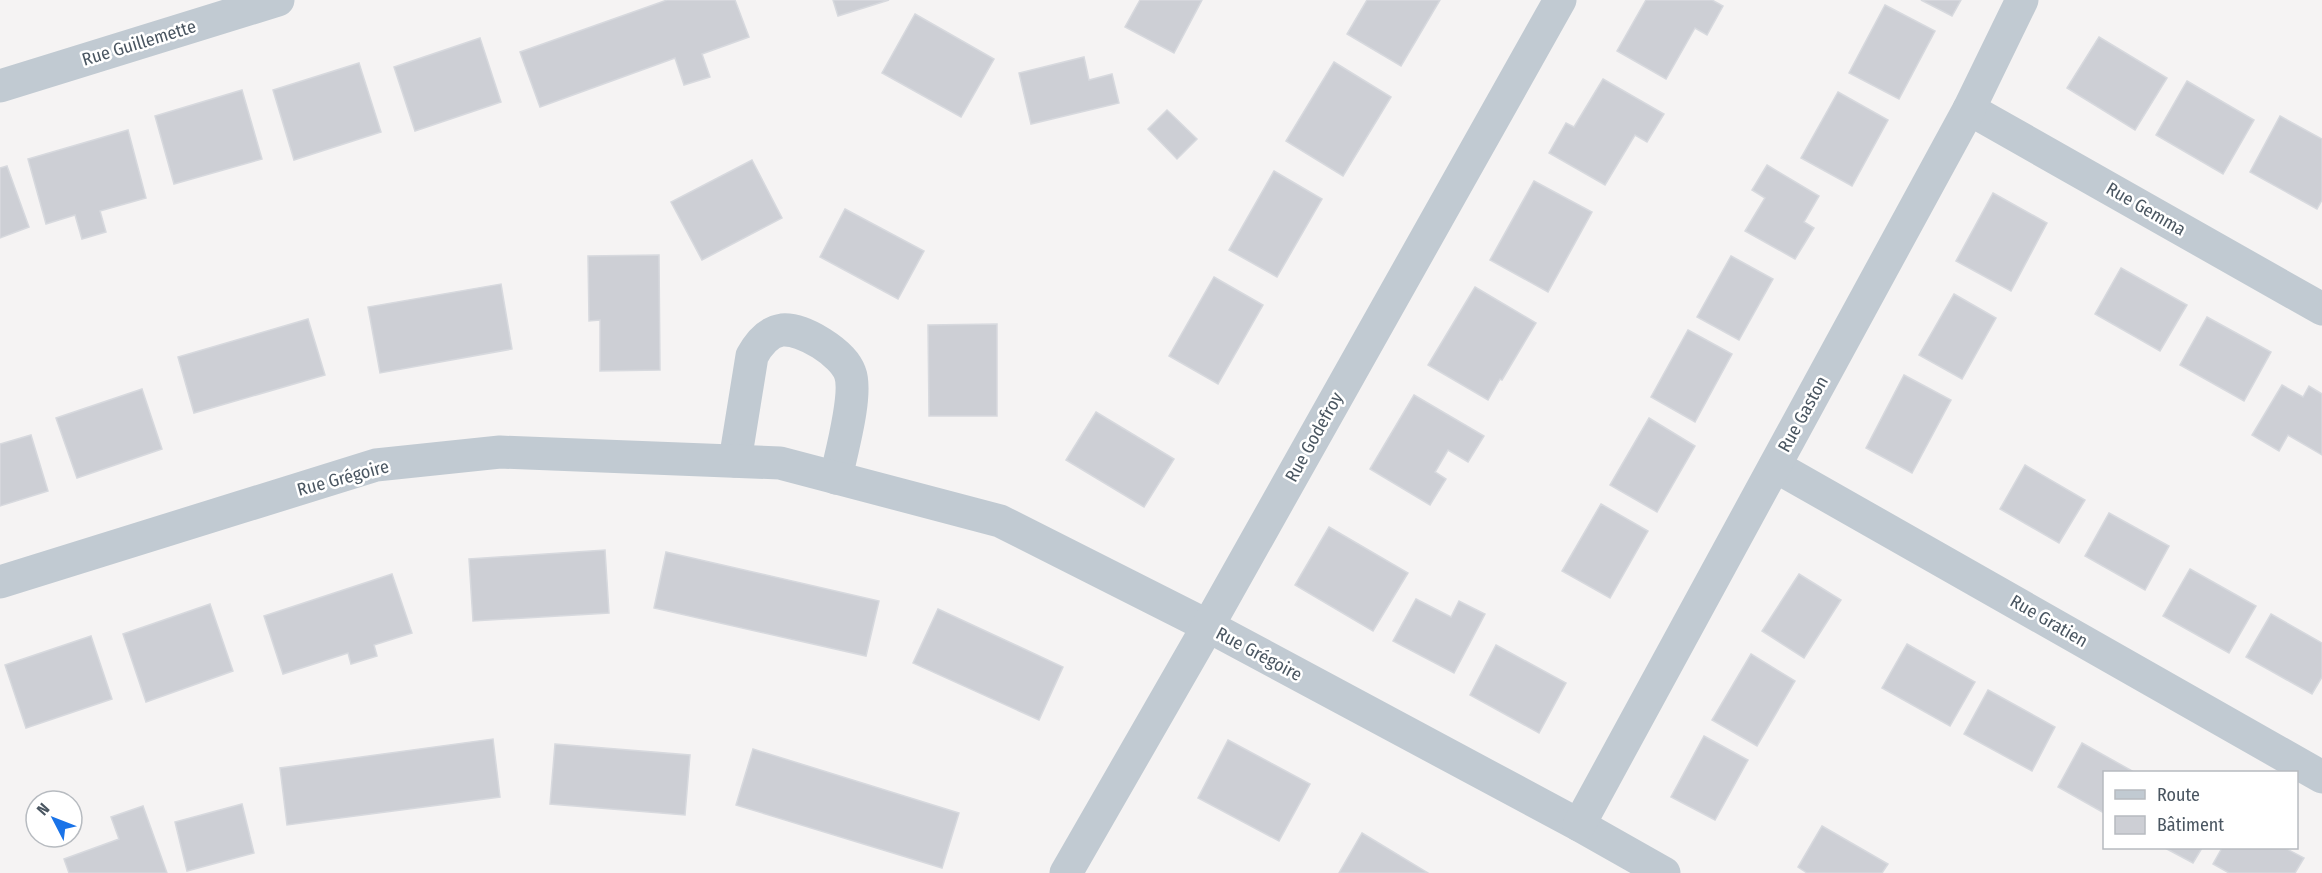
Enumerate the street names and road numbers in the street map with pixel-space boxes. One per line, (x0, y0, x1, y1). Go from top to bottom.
street label: Rue Guillemette (79, 15, 199, 71)
street label: Rue Gemma (2102, 177, 2190, 241)
street label: Rue Gaston (1773, 372, 1833, 456)
street label: Rue Godefroy (1280, 388, 1348, 486)
street label: Rue Grégoire (295, 455, 391, 501)
street label: Rue Gratien (2006, 590, 2092, 652)
street label: Rue Grégoire (1212, 622, 1306, 686)

